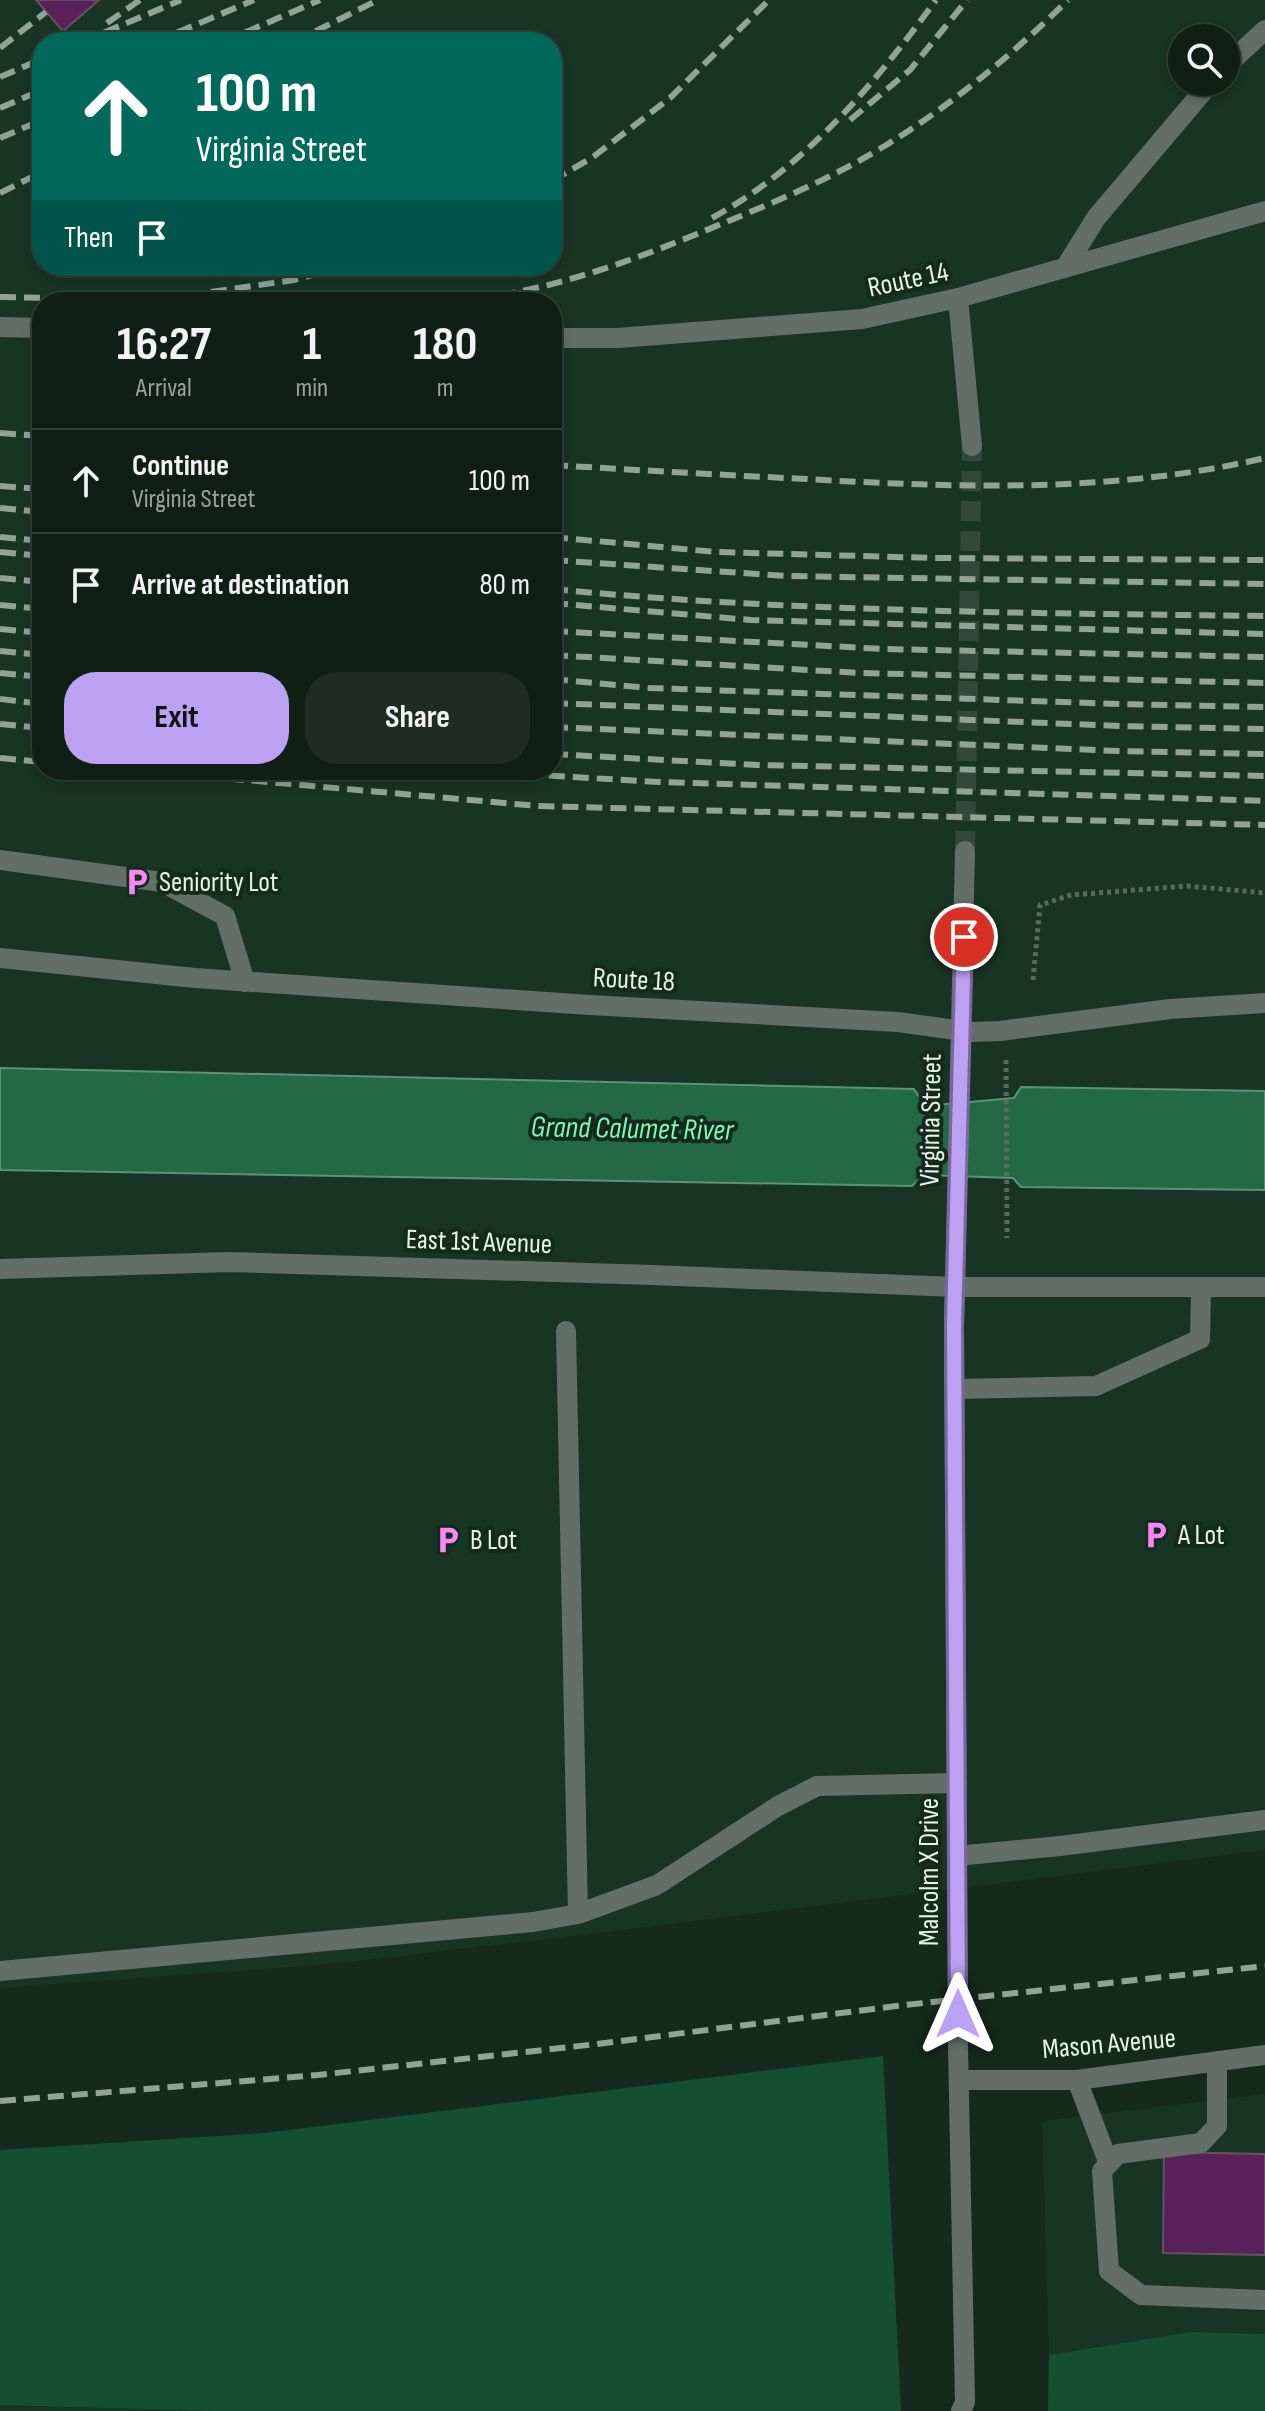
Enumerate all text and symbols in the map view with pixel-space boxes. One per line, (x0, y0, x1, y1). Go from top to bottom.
map controls (1168, 24, 1240, 96)
button: search (1168, 24, 1240, 96)
text: 100 m (196, 61, 317, 128)
icon: ahead (64, 64, 168, 168)
text: Virginia Street (196, 129, 367, 172)
icon: arrive (130, 216, 174, 260)
text: Then (64, 220, 114, 256)
street label: Route 14 (865, 255, 952, 305)
text: 16:27 (117, 316, 211, 373)
text: 1 (302, 316, 321, 373)
text: 180 (413, 316, 477, 373)
text: Arrival (136, 373, 192, 404)
text: min (296, 373, 328, 404)
text: m (437, 373, 453, 404)
text: Continue (132, 448, 229, 484)
icon: ahead (64, 459, 108, 503)
text: 100 m (469, 463, 530, 499)
text: Virginia Street (132, 484, 255, 515)
icon: arrive (64, 563, 108, 607)
text: Arrive at destination (132, 567, 349, 603)
text: 80 m (479, 567, 530, 603)
button: Exit (64, 672, 289, 764)
button: Share (305, 672, 530, 764)
place label: Seniority Lot (159, 866, 278, 899)
parking icon: Seniority Lot (122, 867, 152, 897)
pin (930, 903, 998, 971)
icon: arrive (942, 915, 986, 959)
street label: Route 18 (592, 961, 676, 999)
street label: Virginia Street (913, 1053, 949, 1187)
water label: Grand Calumet River (530, 1109, 735, 1149)
street label: East 1st Avenue (405, 1223, 553, 1261)
place label: A Lot (1177, 1519, 1225, 1552)
parking icon: A Lot (1141, 1520, 1171, 1550)
place label: B Lot (470, 1524, 517, 1557)
parking icon: B Lot (433, 1525, 463, 1555)
street label: Malcolm X Drive (913, 1798, 946, 1946)
position arrow (916, 1972, 1000, 2056)
street label: Mason Avenue (1041, 2022, 1177, 2066)

